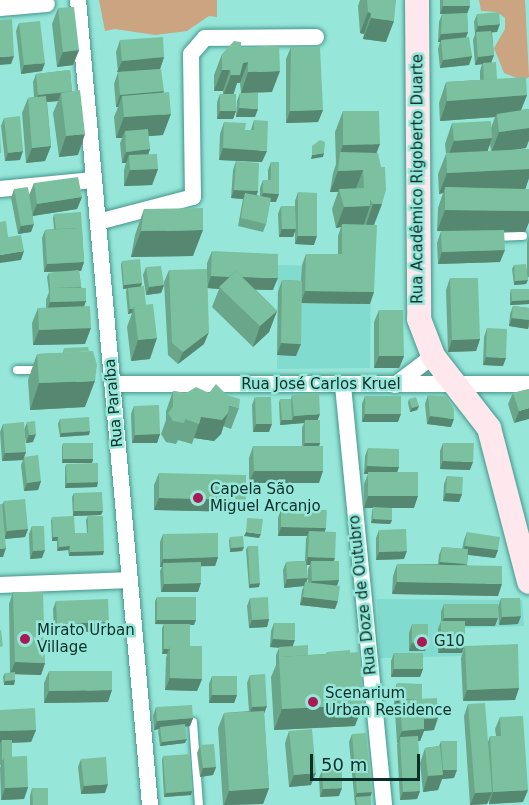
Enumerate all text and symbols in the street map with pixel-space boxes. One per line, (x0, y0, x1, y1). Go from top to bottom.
street label: Rua Acadêmico Rigoberto Duarte (409, 54, 427, 304)
street label: Rua Paraíba (101, 358, 127, 448)
street label: Rua José Carlos Kruel (241, 376, 401, 394)
place label: Capela São Miguel Arcanjo (210, 480, 321, 515)
marker: Capela São Miguel Arcanjo (191, 491, 205, 505)
street label: Rua Doze de Outubro (346, 514, 380, 676)
place label: Mirato Urban Village (37, 621, 135, 656)
marker: Mirato Urban Village (18, 632, 32, 646)
place label: G10 (434, 633, 465, 651)
marker: G10 (415, 635, 429, 649)
place label: Scenarium Urban Residence (325, 684, 452, 719)
marker: Scenarium Urban Residence (306, 695, 320, 709)
scale bar (313, 742, 422, 780)
text: 50 m (321, 754, 367, 775)

